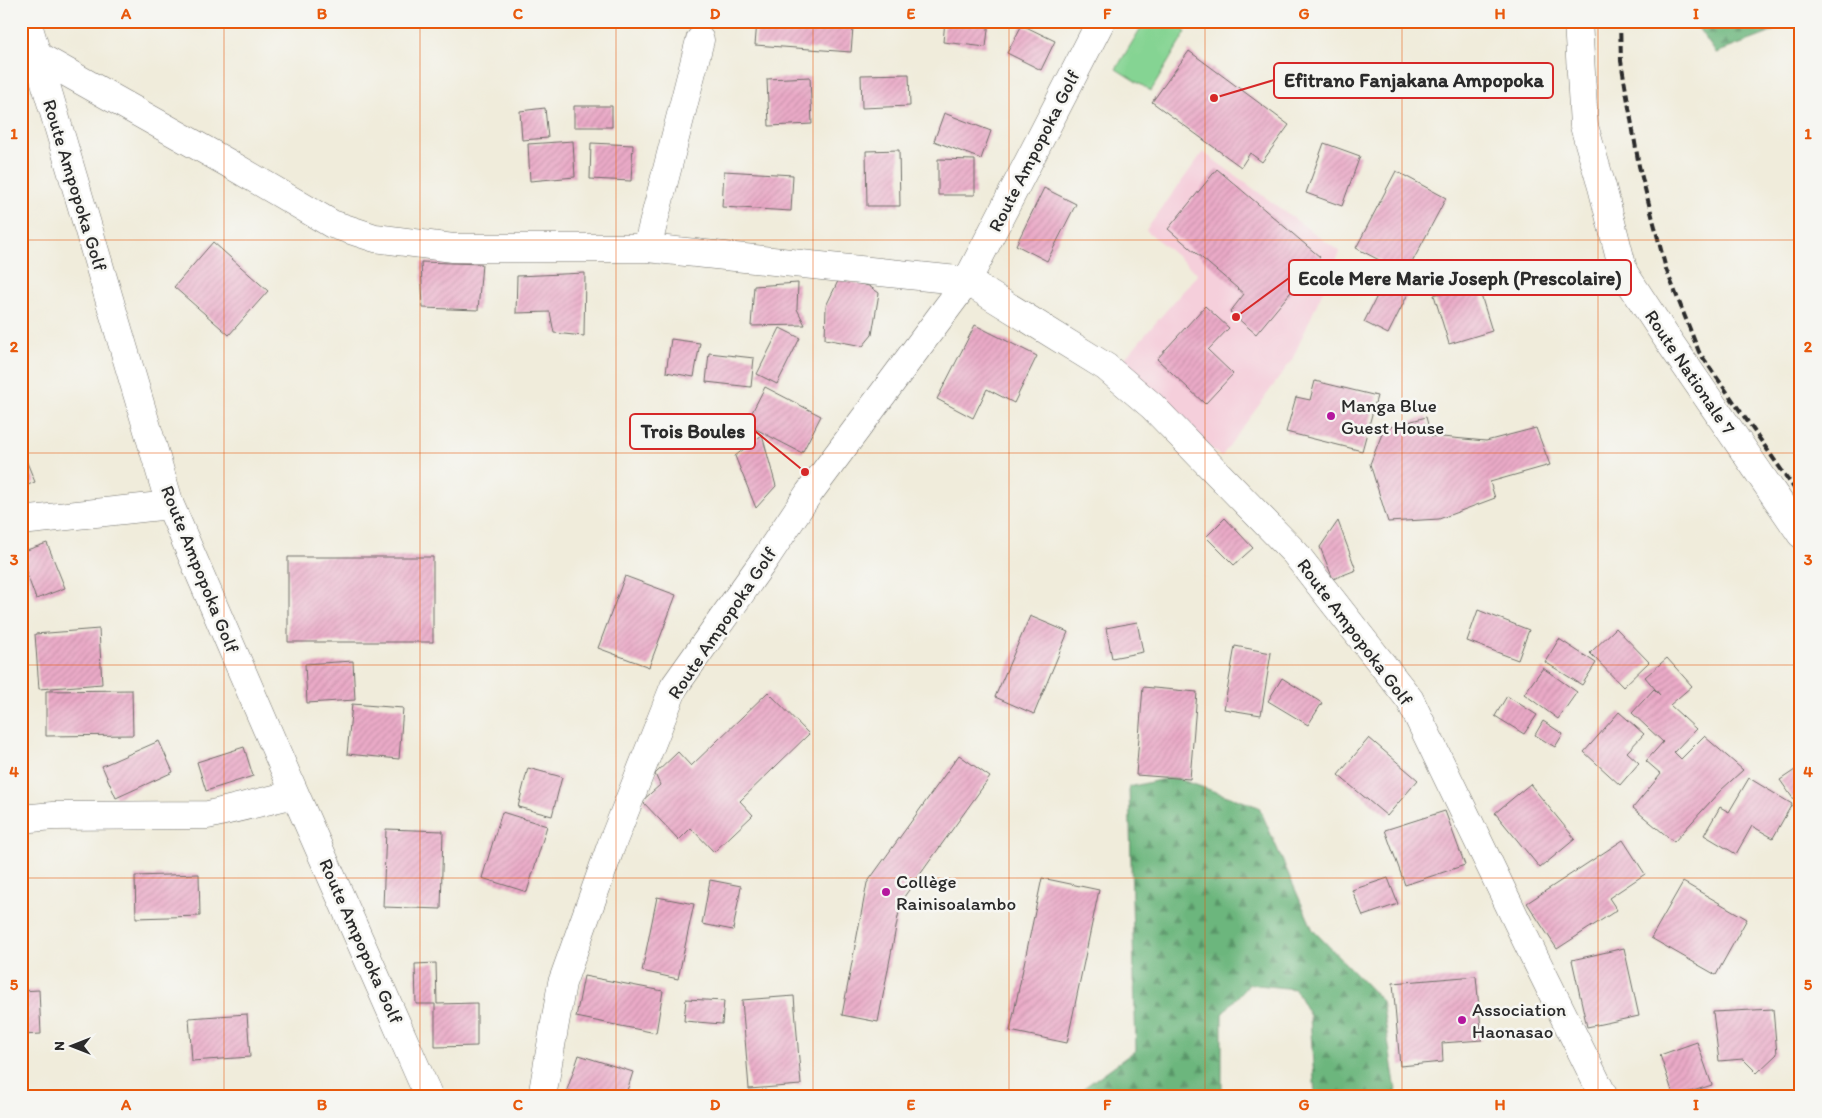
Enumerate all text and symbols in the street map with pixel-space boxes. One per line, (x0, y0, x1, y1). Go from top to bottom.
text: A (120, 4, 132, 23)
text: B (317, 4, 328, 23)
text: C (513, 4, 524, 23)
text: D (710, 4, 721, 23)
text: E (907, 4, 916, 23)
text: F (1103, 4, 1112, 23)
text: G (1298, 4, 1310, 23)
text: H (1494, 4, 1506, 23)
text: I (1693, 4, 1699, 23)
callout: Efitrano Fanjakana Ampopoka (1274, 63, 1553, 98)
street label: Route Ampopoka Golf (983, 66, 1085, 236)
text: Efitrano Fanjakana Ampopoka (1284, 68, 1545, 93)
street label: Route Ampopoka Golf (38, 96, 112, 274)
text: 1 (10, 124, 18, 143)
text: 1 (1804, 124, 1812, 143)
callout: Ecole Mere Marie Joseph (Prescolaire) (1289, 260, 1631, 295)
text: Ecole Mere Marie Joseph (Prescolaire) (1298, 266, 1622, 291)
street label: Route Nationale 7 (1640, 305, 1740, 439)
text: 2 (10, 337, 19, 356)
text: 2 (1804, 337, 1813, 356)
place label: Manga Blue Guest House (1341, 394, 1444, 439)
marker: Manga Blue Guest House (1325, 410, 1337, 422)
callout: Trois Boules (630, 414, 755, 449)
text: Trois Boules (640, 419, 745, 443)
street label: Route Ampopoka Golf (156, 482, 244, 657)
street label: Route Ampopoka Golf (663, 542, 782, 703)
text: 3 (10, 550, 19, 569)
text: 3 (1804, 550, 1813, 569)
street label: Route Ampopoka Golf (1292, 554, 1418, 711)
text: 4 (9, 762, 19, 781)
text: 4 (1803, 762, 1813, 781)
street label: Route Ampopoka Golf (314, 855, 408, 1028)
place label: Collège Rainisoalambo (896, 870, 1016, 915)
marker: Collège Rainisoalambo (880, 886, 892, 898)
text: 5 (10, 975, 19, 994)
text: 5 (1804, 975, 1813, 994)
place label: Association Haonasao (1472, 998, 1566, 1043)
marker: Association Haonasao (1456, 1014, 1468, 1026)
north arrow (48, 1020, 98, 1070)
text: N (51, 1041, 68, 1051)
text: A (120, 1095, 132, 1114)
text: B (317, 1095, 328, 1114)
text: C (513, 1095, 524, 1114)
text: D (710, 1095, 721, 1114)
text: E (907, 1095, 916, 1114)
text: F (1103, 1095, 1112, 1114)
text: G (1298, 1095, 1310, 1114)
text: H (1494, 1095, 1506, 1114)
text: I (1693, 1095, 1699, 1114)

